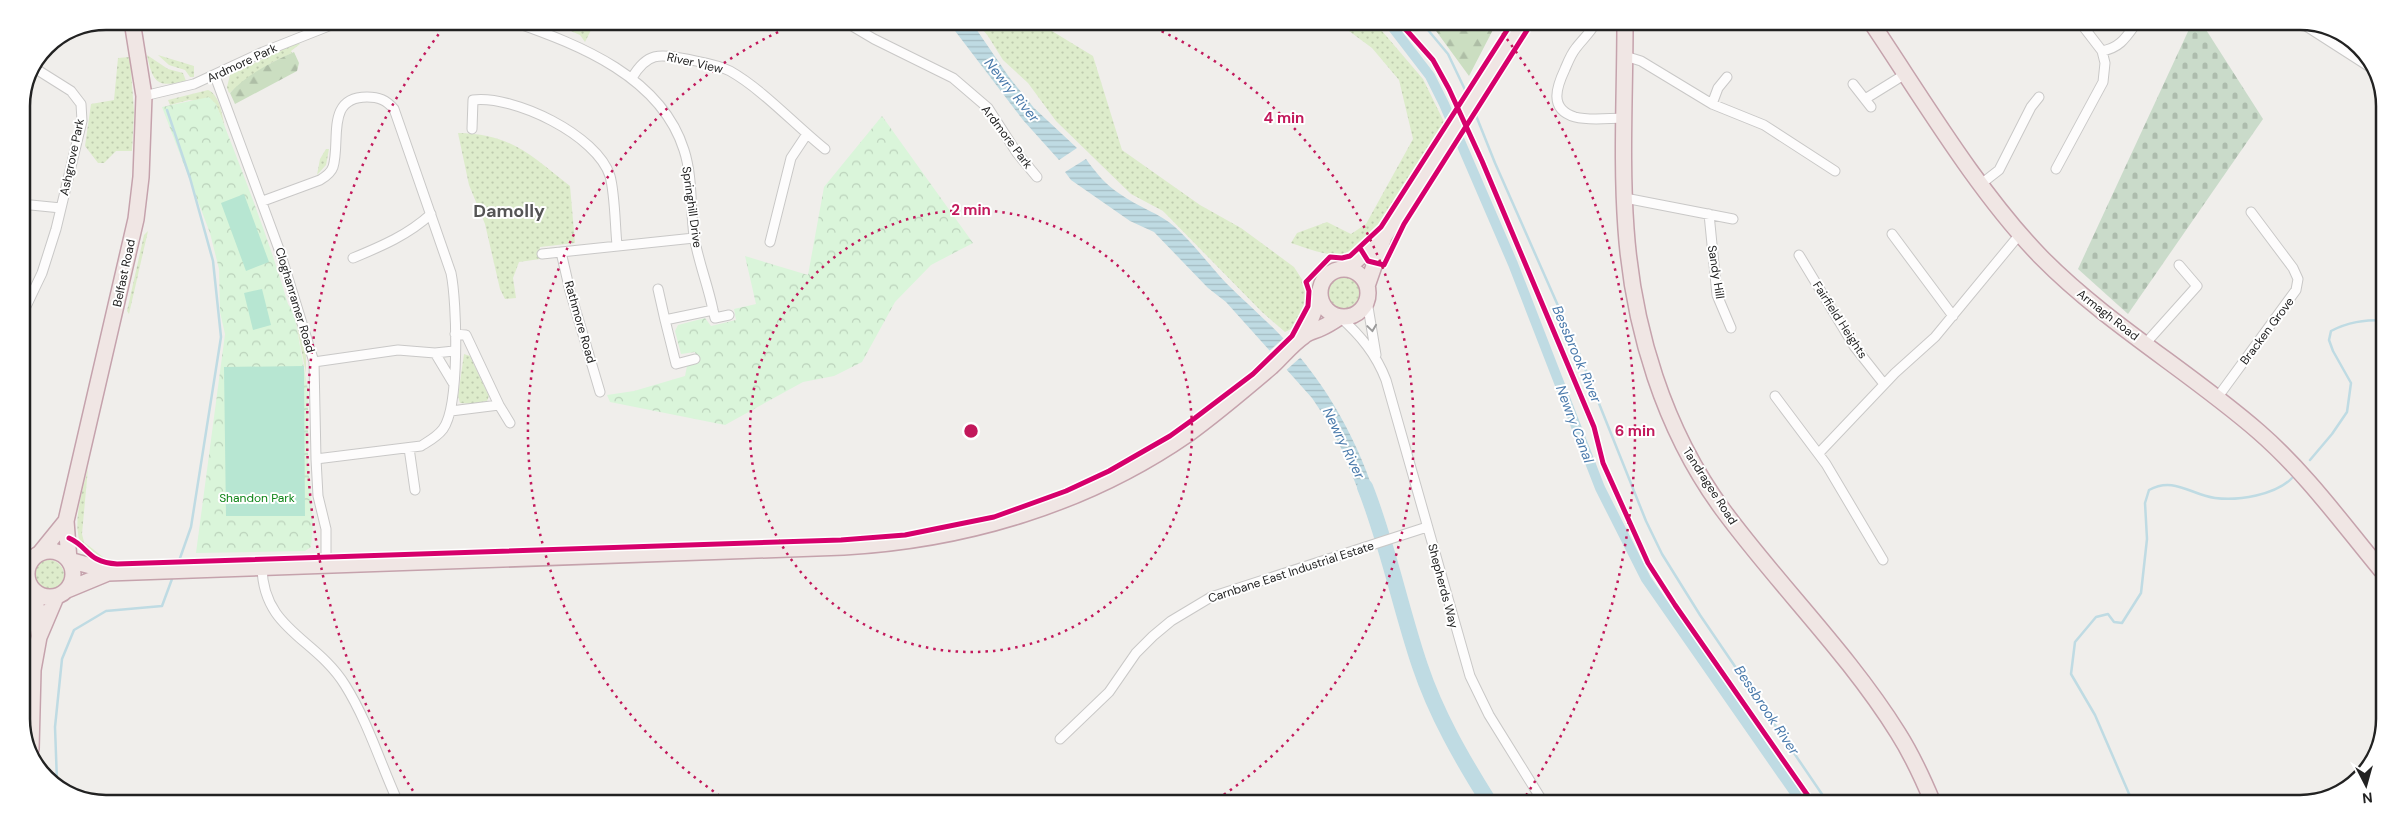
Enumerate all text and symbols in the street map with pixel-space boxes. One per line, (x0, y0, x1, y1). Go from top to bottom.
street label: Ardmore Park (204, 40, 280, 86)
street label: River View (665, 49, 725, 77)
water label: Newry River (981, 54, 1044, 126)
street label: Ardmore Park (978, 102, 1036, 172)
text: 4 min (1264, 108, 1304, 128)
street label: Ashgrove Park (56, 117, 88, 197)
street label: Springhill Drive (678, 165, 706, 249)
district label: Damolly (473, 199, 545, 223)
text: 2 min (951, 200, 991, 220)
street label: Belfast Road (109, 238, 139, 308)
street label: Sandy Hill (1704, 244, 1728, 300)
street label: Cloghanramer Road (271, 245, 319, 355)
street label: Fairfield Heights (1809, 278, 1871, 362)
street label: Rathmore Road (561, 279, 599, 365)
street label: Armagh Road (2074, 286, 2142, 344)
street label: Bracken Grove (2236, 294, 2298, 368)
water label: Bessbrook River (1548, 303, 1606, 406)
one-way arrow (1366, 324, 1377, 332)
water label: Newry Canal (1552, 383, 1598, 466)
water label: Newry River (1319, 404, 1369, 482)
text: 6 min (1615, 421, 1655, 441)
centre of rings (962, 422, 980, 440)
street label: Tandragee Road (1679, 444, 1741, 528)
park label: Shandon Park (219, 490, 295, 506)
street label: Carnbane East Industrial Estate (1206, 538, 1376, 606)
street label: Shepherds Way (1424, 542, 1462, 630)
water label: Bessbrook River (1730, 662, 1804, 759)
north arrow (2341, 760, 2391, 810)
text: N (2361, 788, 2373, 807)

